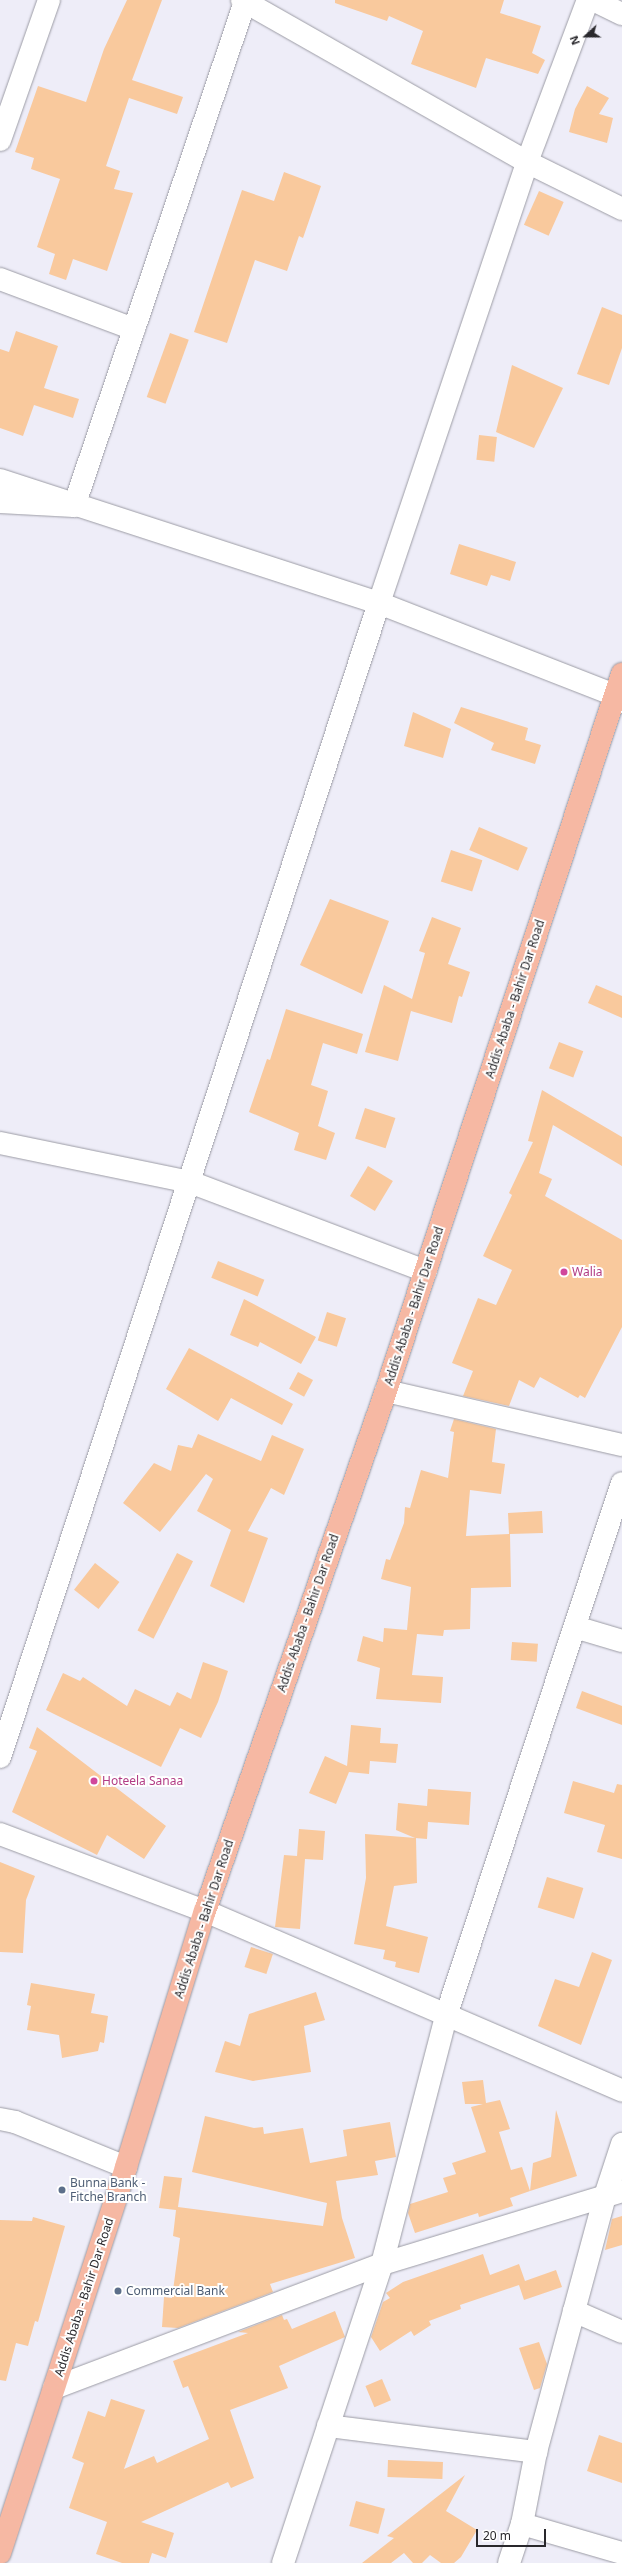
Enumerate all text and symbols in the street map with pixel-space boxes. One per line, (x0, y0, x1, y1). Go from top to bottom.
north arrow (566, 16, 606, 56)
text: N (566, 34, 583, 47)
street label: Addis Ababa - Bahir Dar Road (483, 918, 547, 1080)
street label: Addis Ababa - Bahir Dar Road (382, 1225, 446, 1387)
place label: Walia (572, 1265, 603, 1279)
marker: Walia (559, 1267, 569, 1277)
street label: Addis Ababa - Bahir Dar Road (274, 1532, 342, 1694)
place label: Hoteela Sanaa (102, 1774, 183, 1788)
marker: Hoteela Sanaa (89, 1776, 99, 1786)
street label: Addis Ababa - Bahir Dar Road (172, 1838, 236, 2000)
place label: Bunna Bank - Fitche Branch (70, 2176, 147, 2204)
marker: Bunna Bank - Fitche Branch (57, 2185, 67, 2195)
street label: Addis Ababa - Bahir Dar Road (52, 2216, 116, 2378)
place label: Commercial Bank (126, 2284, 225, 2298)
marker: Commercial Bank (113, 2286, 123, 2296)
scale bar (478, 2521, 548, 2547)
text: 20 m (483, 2527, 511, 2544)

